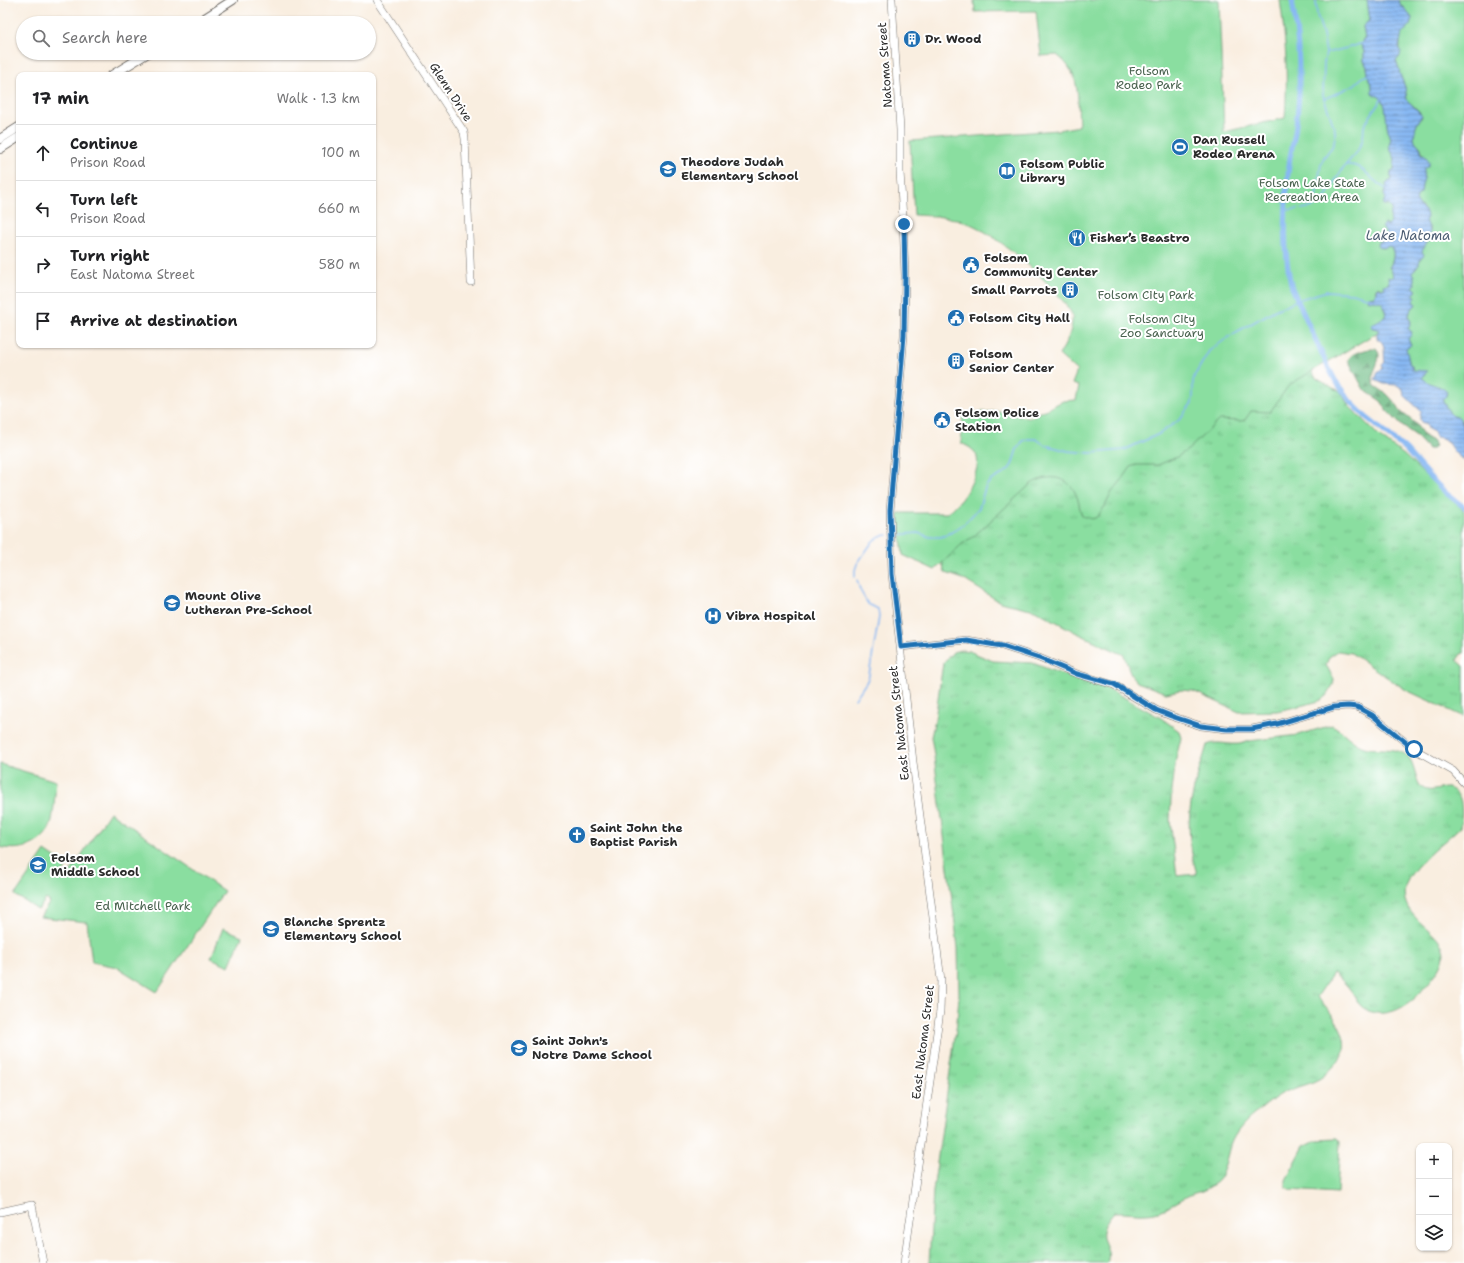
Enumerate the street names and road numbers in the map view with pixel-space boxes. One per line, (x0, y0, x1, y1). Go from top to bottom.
street label: Natoma Street (874, 22, 896, 108)
street label: Glenn Drive (426, 59, 476, 125)
street label: East Natoma Street (885, 665, 913, 781)
street label: East Natoma Street (908, 984, 938, 1100)

